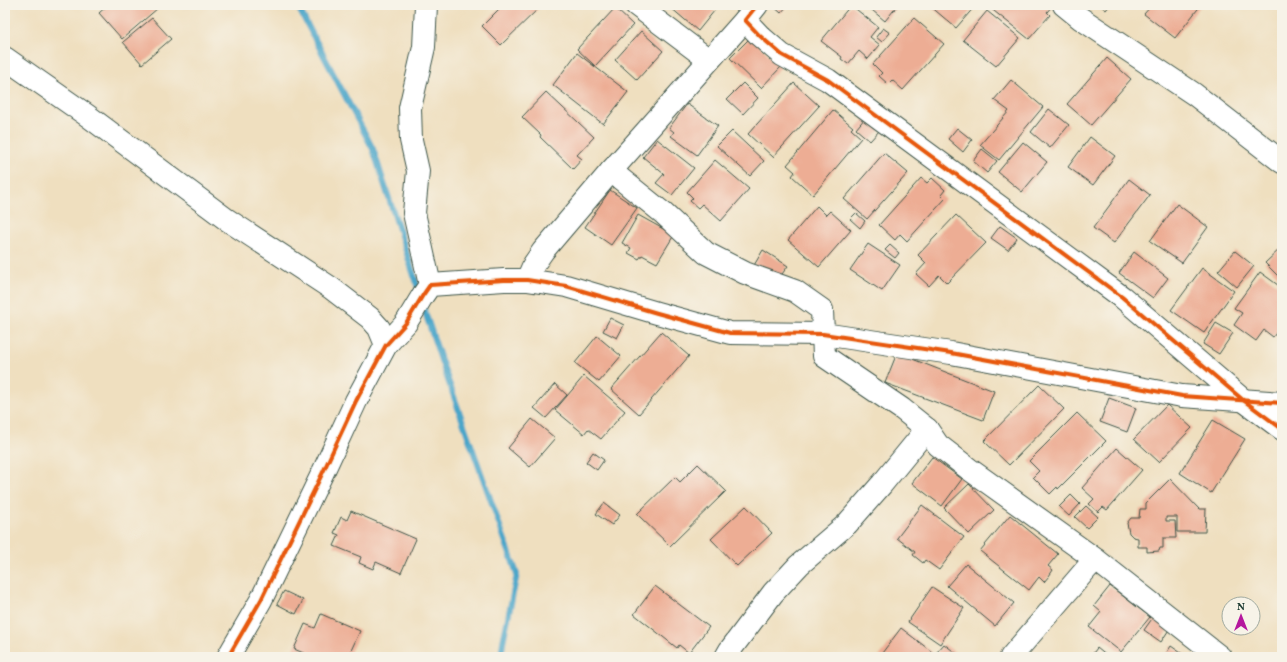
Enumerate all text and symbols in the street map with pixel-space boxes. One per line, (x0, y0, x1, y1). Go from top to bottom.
north arrow (1221, 596, 1261, 636)
text: N (1237, 600, 1245, 615)

